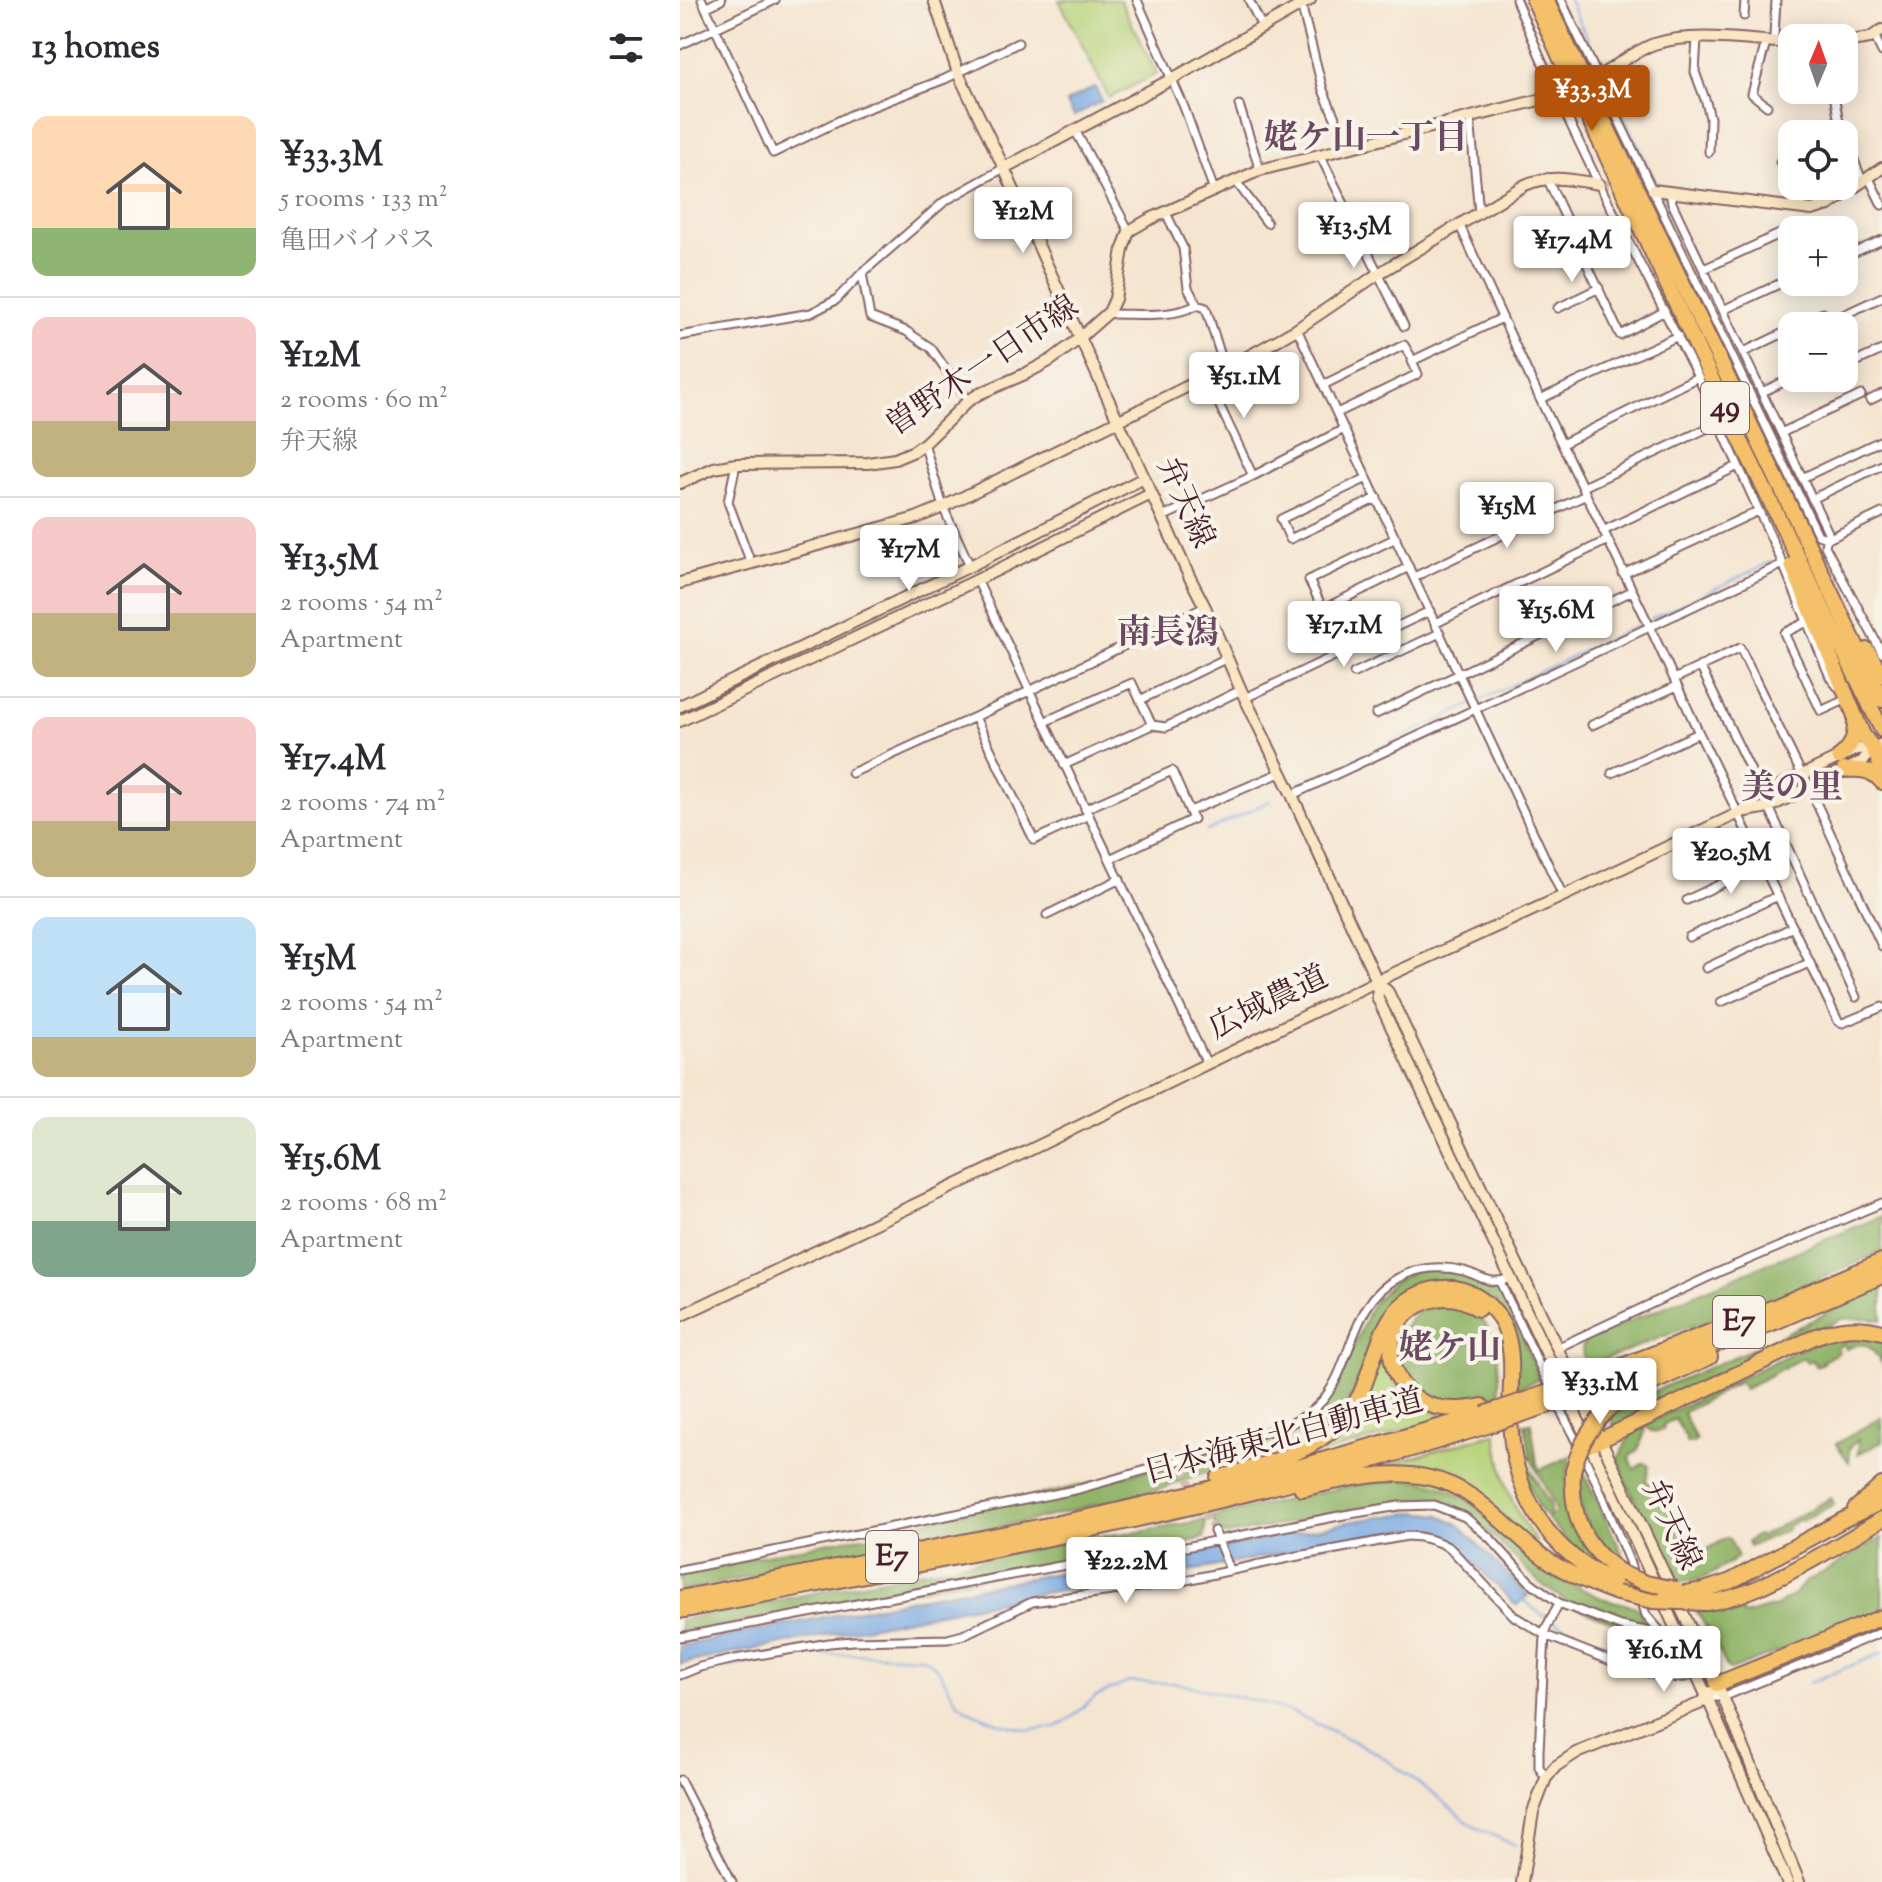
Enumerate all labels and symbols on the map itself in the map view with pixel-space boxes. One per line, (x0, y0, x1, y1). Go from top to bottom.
north arrow (1778, 24, 1858, 104)
pin: ¥33.3M (1527, 65, 1657, 133)
district label: 姥ケ山一丁目 (1264, 115, 1468, 164)
pin: ¥12M (976, 187, 1070, 255)
pin: ¥13.5M (1289, 202, 1419, 270)
pin: ¥17.4M (1507, 216, 1637, 284)
street label: 曽野木一日市線 (877, 285, 1089, 449)
pin: ¥51.1M (1179, 352, 1309, 420)
road number: 49 (1701, 382, 1749, 434)
street label: 弁天線 (1143, 450, 1225, 556)
pin: ¥15M (1460, 482, 1554, 550)
pin: ¥17M (862, 525, 956, 593)
pin: ¥15.6M (1491, 586, 1621, 654)
pin: ¥17.1M (1279, 601, 1409, 669)
district label: 南長潟 (1117, 610, 1219, 659)
district label: 美の里 (1741, 765, 1843, 814)
pin: ¥20.5M (1666, 828, 1796, 896)
street label: 広域農道 (1201, 955, 1337, 1053)
road number: E7 (1713, 1296, 1765, 1348)
district label: 姥ケ山 (1399, 1325, 1501, 1374)
pin: ¥33.1M (1535, 1358, 1665, 1426)
street label: 日本海東北自動車道 (1139, 1379, 1429, 1497)
street label: 弁天線 (1629, 1472, 1711, 1578)
road number: E7 (866, 1531, 918, 1583)
pin: ¥22.2M (1061, 1537, 1191, 1605)
pin: ¥16.1M (1599, 1626, 1729, 1694)

